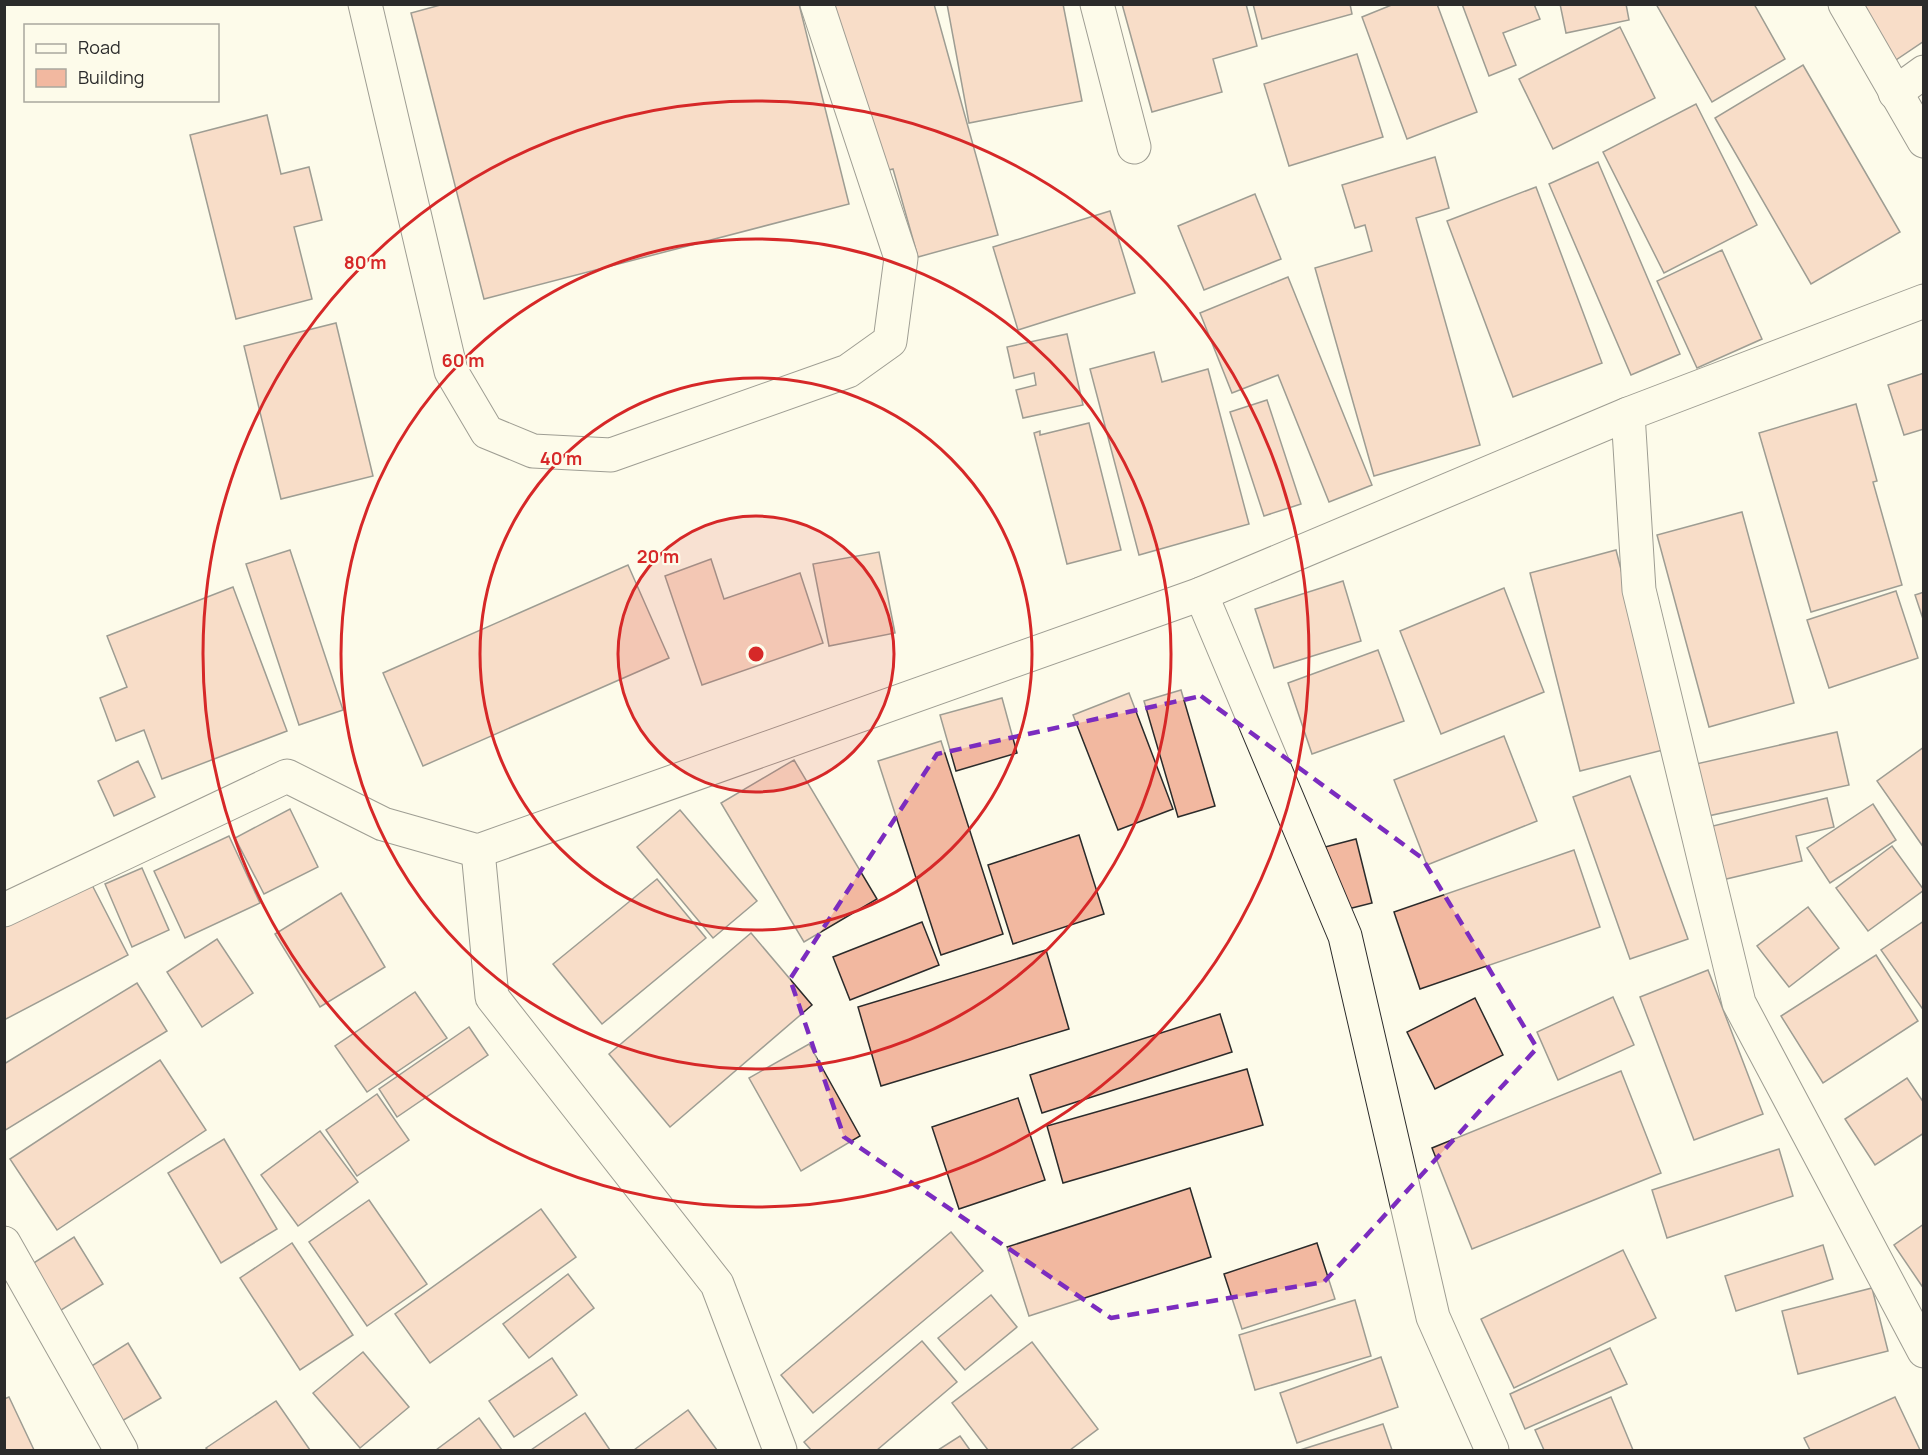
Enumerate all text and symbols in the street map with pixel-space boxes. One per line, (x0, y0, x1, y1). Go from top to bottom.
legend (24, 24, 219, 102)
text: Road (78, 35, 121, 59)
text: Building (78, 65, 144, 89)
text: 80 m (344, 250, 386, 274)
text: 60 m (442, 348, 484, 372)
text: 40 m (540, 446, 582, 470)
text: 20 m (637, 544, 679, 568)
centre of rings (746, 644, 766, 664)

